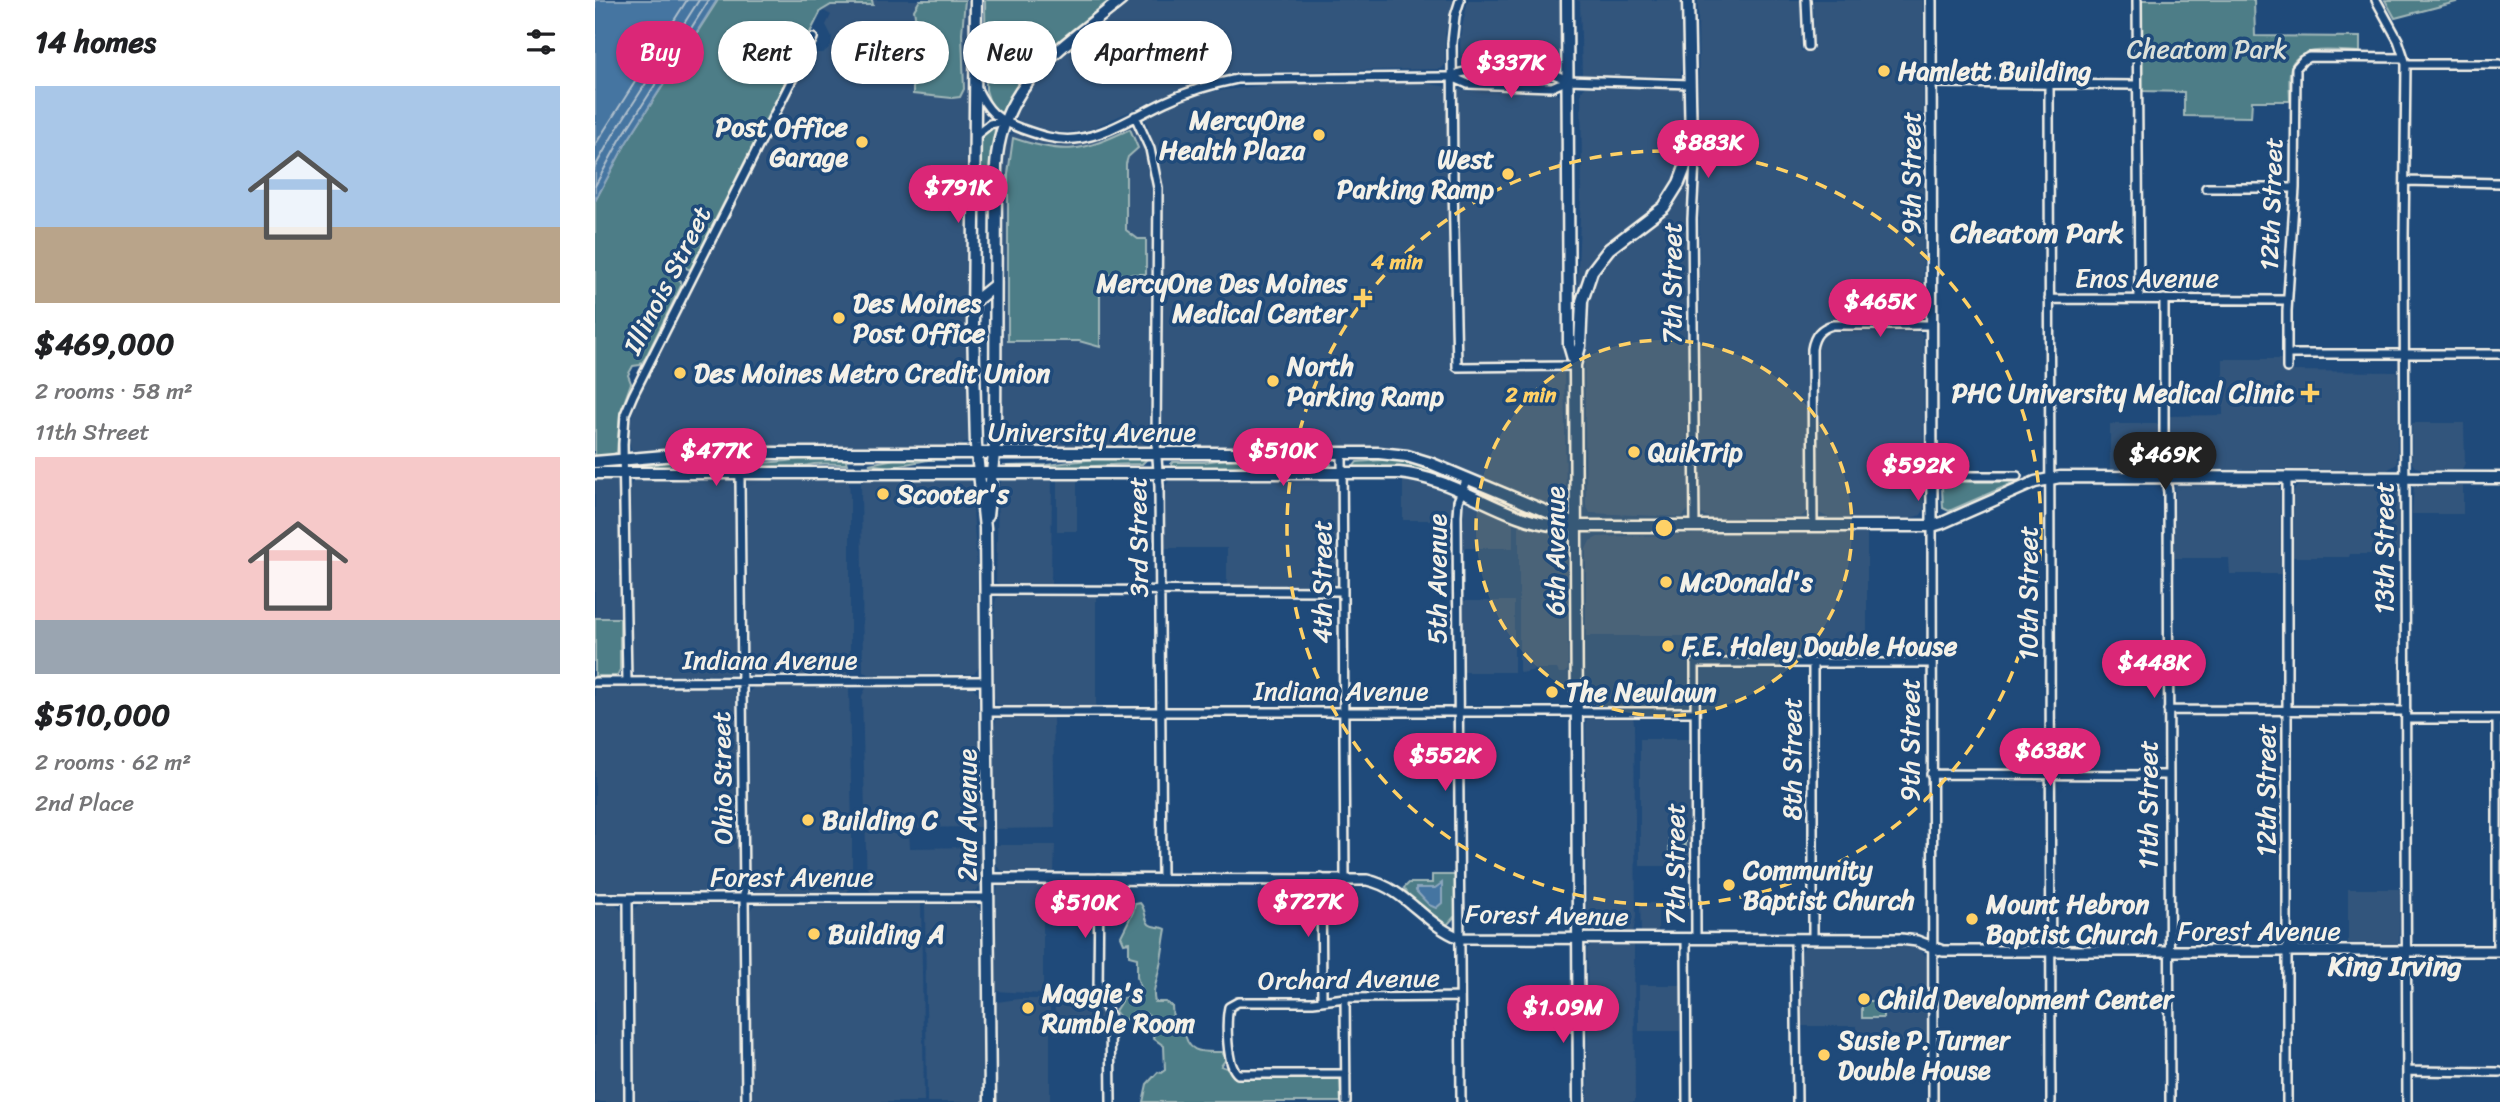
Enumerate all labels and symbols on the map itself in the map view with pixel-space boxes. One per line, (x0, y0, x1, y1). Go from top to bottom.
park label: Cheatom Park (2127, 26, 2287, 72)
pin: $337K (1462, 41, 1560, 100)
place label: Hamlett Building (1898, 48, 2092, 94)
marker: Hamlett Building (1876, 63, 1892, 79)
place label: MercyOne Health Plaza (1159, 97, 1306, 173)
place label: Post Office Garage (716, 104, 849, 180)
street label: 9th Street (1888, 111, 1934, 235)
pin: $883K (1659, 120, 1757, 180)
marker: MercyOne Health Plaza (1311, 127, 1327, 143)
marker: Post Office Garage (854, 134, 870, 150)
place label: West Parking Ramp (1337, 136, 1495, 212)
street label: 12th Street (2246, 137, 2296, 271)
pin: $791K (909, 166, 1007, 225)
marker: West Parking Ramp (1500, 166, 1516, 182)
street label: Illinois Street (609, 197, 724, 363)
district label: Cheatom Park (1950, 208, 2125, 257)
street label: 7th Street (1649, 222, 1695, 344)
text: 4 min (1370, 243, 1424, 281)
street label: Enos Avenue (2075, 255, 2219, 301)
place label: MercyOne Des Moines Medical Center (1095, 260, 1349, 336)
place label: Des Moines Post Office (853, 280, 986, 356)
pin: $465K (1831, 280, 1929, 339)
marker: MercyOne Des Moines Medical Center (1353, 288, 1373, 308)
marker: Des Moines Post Office (831, 310, 847, 326)
place label: North Parking Ramp (1286, 343, 1444, 419)
place label: Des Moines Metro Credit Union (694, 350, 1050, 396)
marker: Des Moines Metro Credit Union (672, 365, 688, 381)
place label: PHC University Medical Clinic (1952, 370, 2295, 416)
marker: North Parking Ramp (1265, 373, 1281, 389)
text: 2 min (1505, 376, 1557, 414)
marker: PHC University Medical Clinic (2300, 383, 2320, 403)
street label: University Avenue (988, 409, 1196, 455)
pin: $477K (667, 428, 765, 488)
pin: $510K (1234, 428, 1332, 488)
place label: QuikTrip (1648, 429, 1743, 475)
pin: $469K (2116, 433, 2214, 492)
marker: QuikTrip (1626, 444, 1642, 460)
pin: $592K (1869, 444, 1967, 503)
place label: Scooter's (896, 471, 1010, 517)
street label: 3rd Street (1114, 476, 1162, 598)
street label: 13th Street (2361, 482, 2407, 614)
marker: Scooter's (875, 486, 891, 502)
street label: 6th Avenue (1532, 486, 1578, 616)
street label: 5th Avenue (1414, 513, 1460, 644)
centre of rings (1652, 516, 1676, 540)
street label: 4th Street (1299, 520, 1345, 644)
street label: 10th Street (2005, 526, 2051, 660)
place label: McDonald's (1679, 559, 1814, 605)
marker: McDonald's (1658, 574, 1674, 590)
place label: F.E. Haley Double House (1681, 623, 1958, 669)
street label: Indiana Avenue (681, 637, 858, 683)
marker: F.E. Haley Double House (1660, 638, 1676, 654)
pin: $448K (2105, 640, 2203, 700)
street label: Indiana Avenue (1252, 668, 1429, 714)
place label: The Newlawn (1566, 669, 1716, 715)
street label: 9th Street (1887, 678, 1933, 802)
marker: The Newlawn (1544, 684, 1560, 700)
street label: 8th Street (1769, 698, 1815, 820)
street label: Ohio Street (698, 711, 746, 845)
street label: 12th Street (2243, 723, 2289, 857)
pin: $638K (2001, 728, 2099, 788)
pin: $552K (1396, 734, 1494, 793)
street label: 11th Street (2125, 740, 2171, 870)
street label: 2nd Avenue (944, 748, 990, 881)
place label: Building C (822, 797, 939, 843)
street label: 7th Street (1652, 803, 1698, 925)
marker: Building C (800, 812, 816, 828)
place label: Community Baptist Church (1742, 847, 1915, 923)
street label: Forest Avenue (710, 854, 874, 900)
marker: Community Baptist Church (1721, 877, 1737, 893)
pin: $510K (1036, 880, 1134, 940)
pin: $727K (1259, 880, 1357, 939)
place label: Mount Hebron Baptist Church (1985, 881, 2158, 957)
street label: Forest Avenue (1465, 891, 1629, 939)
street label: Forest Avenue (2177, 908, 2341, 954)
place label: Building A (828, 911, 945, 957)
marker: Mount Hebron Baptist Church (1964, 911, 1980, 927)
marker: Building A (806, 926, 822, 942)
district label: King Irving (2327, 941, 2462, 990)
street label: Orchard Avenue (1258, 954, 1440, 1004)
place label: Maggie's Rumble Room (1041, 970, 1195, 1046)
place label: Child Development Center (1877, 976, 2176, 1022)
pin: $1.09M (1506, 986, 1620, 1045)
marker: Child Development Center (1856, 991, 1872, 1007)
marker: Maggie's Rumble Room (1020, 1000, 1036, 1016)
place label: Susie P. Turner Double House (1837, 1017, 2012, 1093)
marker: Susie P. Turner Double House (1816, 1047, 1832, 1063)

